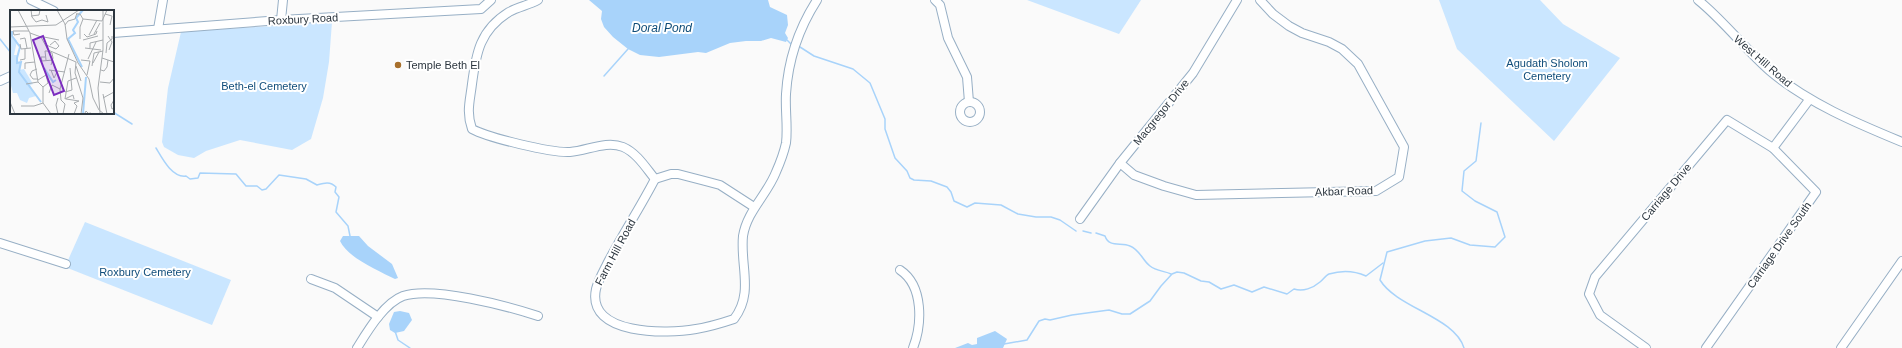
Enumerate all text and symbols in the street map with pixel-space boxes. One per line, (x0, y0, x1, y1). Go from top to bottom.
inset map (10, 10, 114, 114)
street label: Roxbury Road (268, 11, 338, 27)
water label: Doral Pond (632, 21, 692, 35)
street label: West Hill Road (1732, 33, 1794, 89)
park label: Agudath Sholom Cemetery (1506, 57, 1588, 82)
place label: Temple Beth El (406, 59, 480, 71)
marker: Temple Beth El (393, 60, 403, 70)
street label: Macgregor Drive (1131, 77, 1191, 147)
park label: Beth-el Cemetery (221, 80, 307, 92)
street label: Carriage Drive (1639, 161, 1693, 223)
street label: Akbar Road (1315, 184, 1373, 198)
street label: Carriage Drive South (1745, 199, 1813, 291)
street label: Farm Hill Road (592, 217, 638, 287)
park label: Roxbury Cemetery (99, 266, 191, 278)

